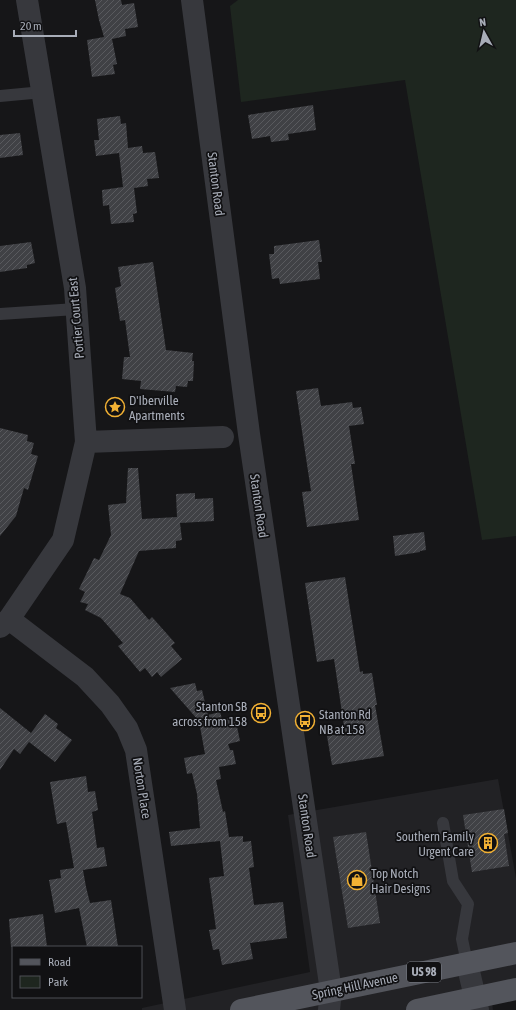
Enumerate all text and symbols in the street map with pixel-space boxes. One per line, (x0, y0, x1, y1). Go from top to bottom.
scale bar (14, 12, 76, 38)
north arrow (464, 12, 504, 52)
text: N (479, 16, 487, 28)
text: 20 m (20, 19, 42, 33)
street label: Stanton Road (205, 151, 227, 217)
street label: Portier Court East (65, 276, 87, 359)
place label: D'Iberville Apartments (129, 393, 185, 423)
place icon: D'Iberville Apartments (104, 396, 126, 418)
street label: Stanton Road (247, 473, 271, 539)
place label: Stanton SB across from 158 (172, 699, 248, 729)
bus stop icon: Stanton SB across from 158 (250, 702, 272, 724)
place label: Stanton Rd NB at 158 (319, 707, 371, 737)
bus stop icon: Stanton Rd NB at 158 (294, 710, 316, 732)
street label: Norton Place (130, 756, 154, 820)
street label: Stanton Road (295, 793, 319, 859)
place label: Southern Family Urgent Care (396, 829, 475, 859)
building icon: Southern Family Urgent Care (477, 832, 499, 854)
place label: Top Notch Hair Designs (371, 866, 431, 896)
shop icon: Top Notch Hair Designs (346, 869, 368, 891)
legend (12, 946, 142, 998)
text: Road (48, 955, 71, 969)
road number: US 98 (407, 962, 441, 982)
street label: Spring Hill Avenue (311, 970, 399, 1002)
text: Park (48, 975, 69, 989)

